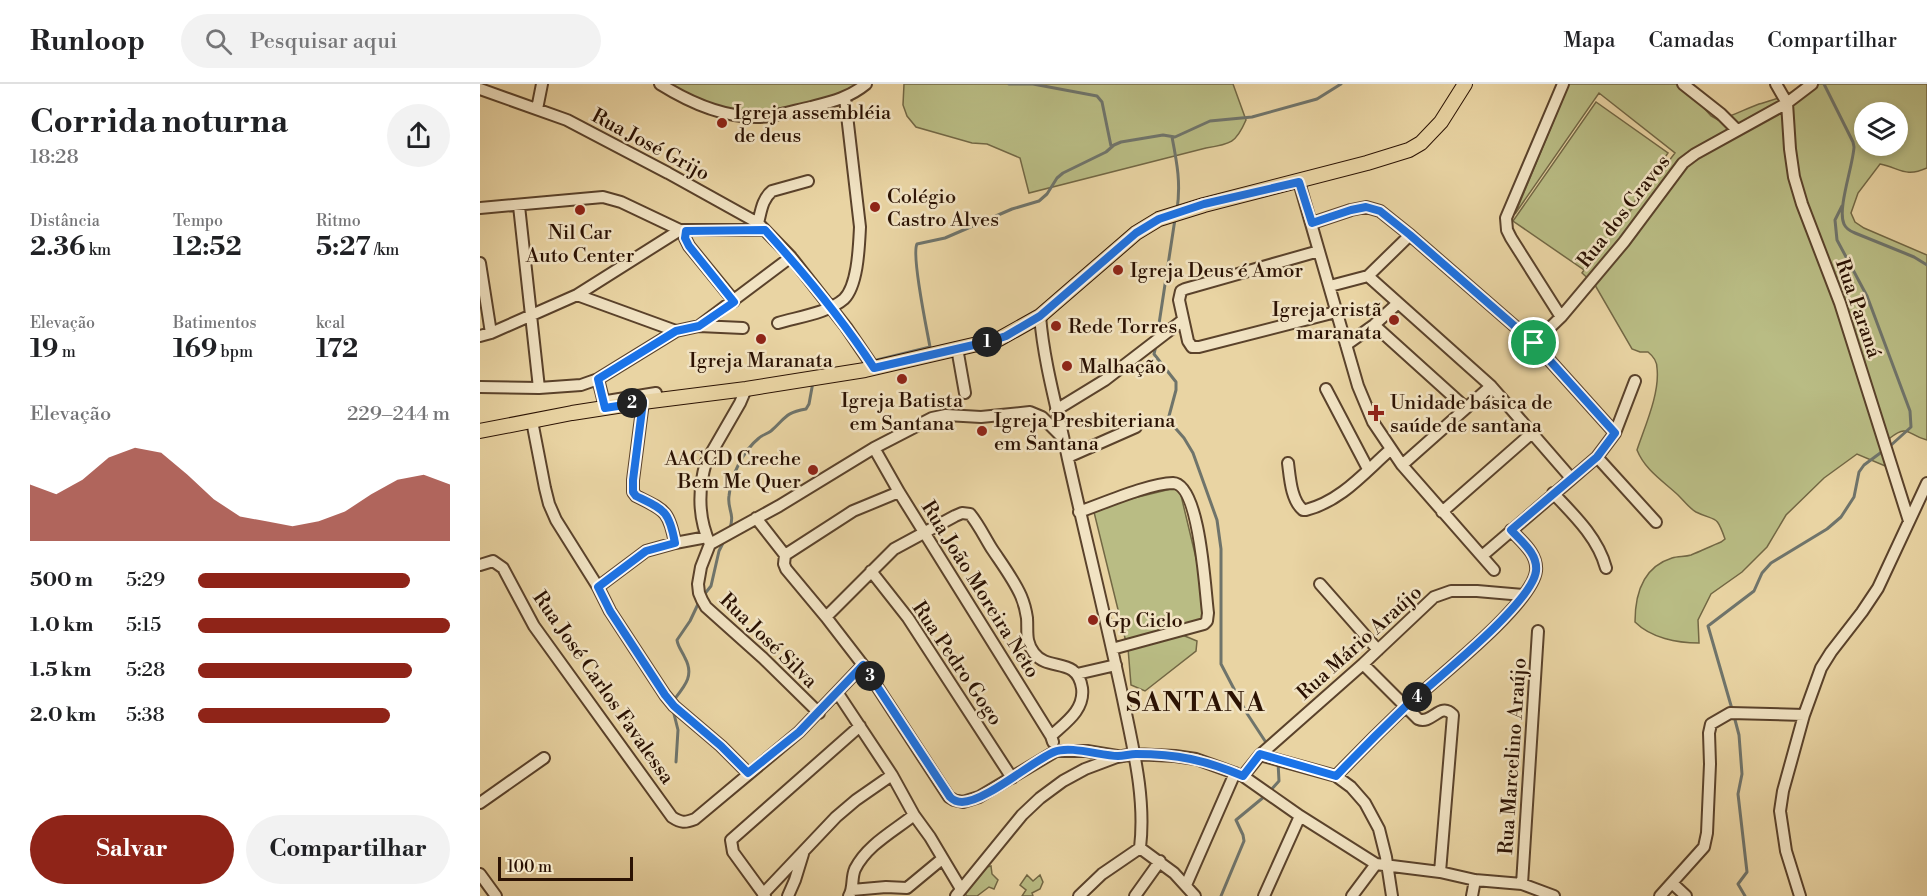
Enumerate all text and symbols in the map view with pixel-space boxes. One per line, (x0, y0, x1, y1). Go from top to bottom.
search box (181, 14, 601, 68)
text: Runloop (30, 24, 145, 59)
icon: search (202, 25, 235, 58)
text: Pesquisar aqui (250, 28, 397, 55)
text: Mapa (1563, 28, 1615, 54)
text: Camadas (1648, 28, 1734, 54)
text: Compartilhar (1767, 28, 1897, 54)
place label: Igreja assembléia de deus (734, 101, 892, 149)
text: Corrida noturna (30, 102, 288, 143)
map controls (1854, 102, 1908, 156)
button: layers (1854, 102, 1908, 156)
button: share (387, 104, 450, 167)
street label: Rua José Grijo (587, 104, 714, 187)
marker: Igreja assembléia de deus (715, 116, 729, 130)
text: 18:28 (30, 145, 79, 170)
street label: Rua dos Cravos (1572, 150, 1676, 273)
place label: Colégio Castro Alves (887, 185, 999, 233)
marker: Colégio Castro Alves (868, 200, 882, 214)
marker: Nil Car Auto Center (573, 203, 587, 217)
text: Distância (30, 211, 100, 231)
text: Tempo (173, 211, 223, 231)
text: Ritmo (316, 211, 361, 231)
place label: Nil Car Auto Center (525, 221, 635, 269)
text: 2.36 (30, 231, 85, 263)
text: 12:52 (173, 231, 242, 263)
text: 5:27 (316, 231, 371, 263)
text: km (85, 240, 111, 260)
text: /km (371, 240, 399, 260)
street label: Rua Paraná (1829, 256, 1886, 362)
place label: Igreja Deus é Amor (1130, 259, 1303, 284)
marker: Igreja Deus é Amor (1111, 263, 1125, 277)
place label: Igreja cristã maranata (1272, 298, 1383, 346)
text: Elevação (30, 313, 95, 333)
text: Batimentos (173, 313, 256, 333)
text: kcal (316, 313, 345, 333)
marker: Igreja cristã maranata (1387, 313, 1401, 327)
place label: Rede Torres (1068, 315, 1177, 340)
pin (1508, 317, 1559, 368)
marker: Rede Torres (1049, 319, 1063, 333)
icon: arrive (1517, 326, 1550, 359)
pin: 1 (972, 327, 1002, 357)
marker: Igreja Maranata (754, 332, 768, 346)
text: 1 (983, 332, 991, 352)
text: 19 (30, 333, 58, 365)
text: 169 (173, 333, 217, 365)
text: 172 (316, 333, 358, 365)
text: m (58, 342, 76, 362)
text: bpm (217, 342, 253, 362)
place label: Igreja Maranata (689, 349, 834, 374)
place label: Malhação (1079, 355, 1166, 380)
marker: Malhação (1060, 359, 1074, 373)
marker: Igreja Batista em Santana (895, 372, 909, 386)
pin: 2 (617, 388, 647, 418)
place label: Igreja Batista em Santana (841, 389, 964, 437)
place label: Unidade básica de saúde de santana (1390, 391, 1553, 439)
text: 2 (627, 393, 637, 413)
text: Elevação (30, 402, 111, 427)
text: 229–244 m (347, 402, 450, 427)
marker: Unidade básica de saúde de santana (1367, 404, 1385, 422)
place label: Igreja Presbiteriana em Santana (994, 409, 1176, 457)
marker: Igreja Presbiteriana em Santana (975, 424, 989, 438)
place label: AACCD Creche Bem Me Quer (664, 447, 801, 495)
marker: AACCD Creche Bem Me Quer (806, 463, 820, 477)
street label: Rua João Moreira Neto (915, 496, 1045, 683)
text: 500 m (30, 568, 93, 593)
text: 5:29 (126, 568, 165, 593)
street label: Rua Mário Araújo (1292, 580, 1428, 706)
street label: Rua José Carlos Favalessa (527, 587, 679, 790)
street label: Rua José Silva (714, 588, 823, 695)
street label: Rua Pedro Gogo (906, 597, 1008, 731)
place label: Gp Ciclo (1105, 609, 1183, 634)
text: 1.0 km (30, 613, 94, 638)
text: 5:15 (126, 613, 161, 638)
marker: Gp Ciclo (1086, 613, 1100, 627)
street label: Rua Marcelino Araújo (1494, 657, 1533, 855)
text: 1.5 km (30, 658, 91, 683)
text: 5:28 (126, 658, 165, 683)
pin: 3 (855, 661, 885, 691)
text: 3 (865, 666, 875, 686)
pin: 4 (1402, 682, 1432, 712)
district label: SANTANA (1126, 687, 1266, 719)
text: 4 (1412, 687, 1422, 707)
text: 2.0 km (30, 703, 96, 728)
text: 5:38 (126, 703, 165, 728)
button: Salvar (30, 815, 234, 884)
button: Compartilhar (246, 815, 450, 884)
scale bar (498, 854, 633, 882)
text: 100 m (507, 857, 552, 877)

